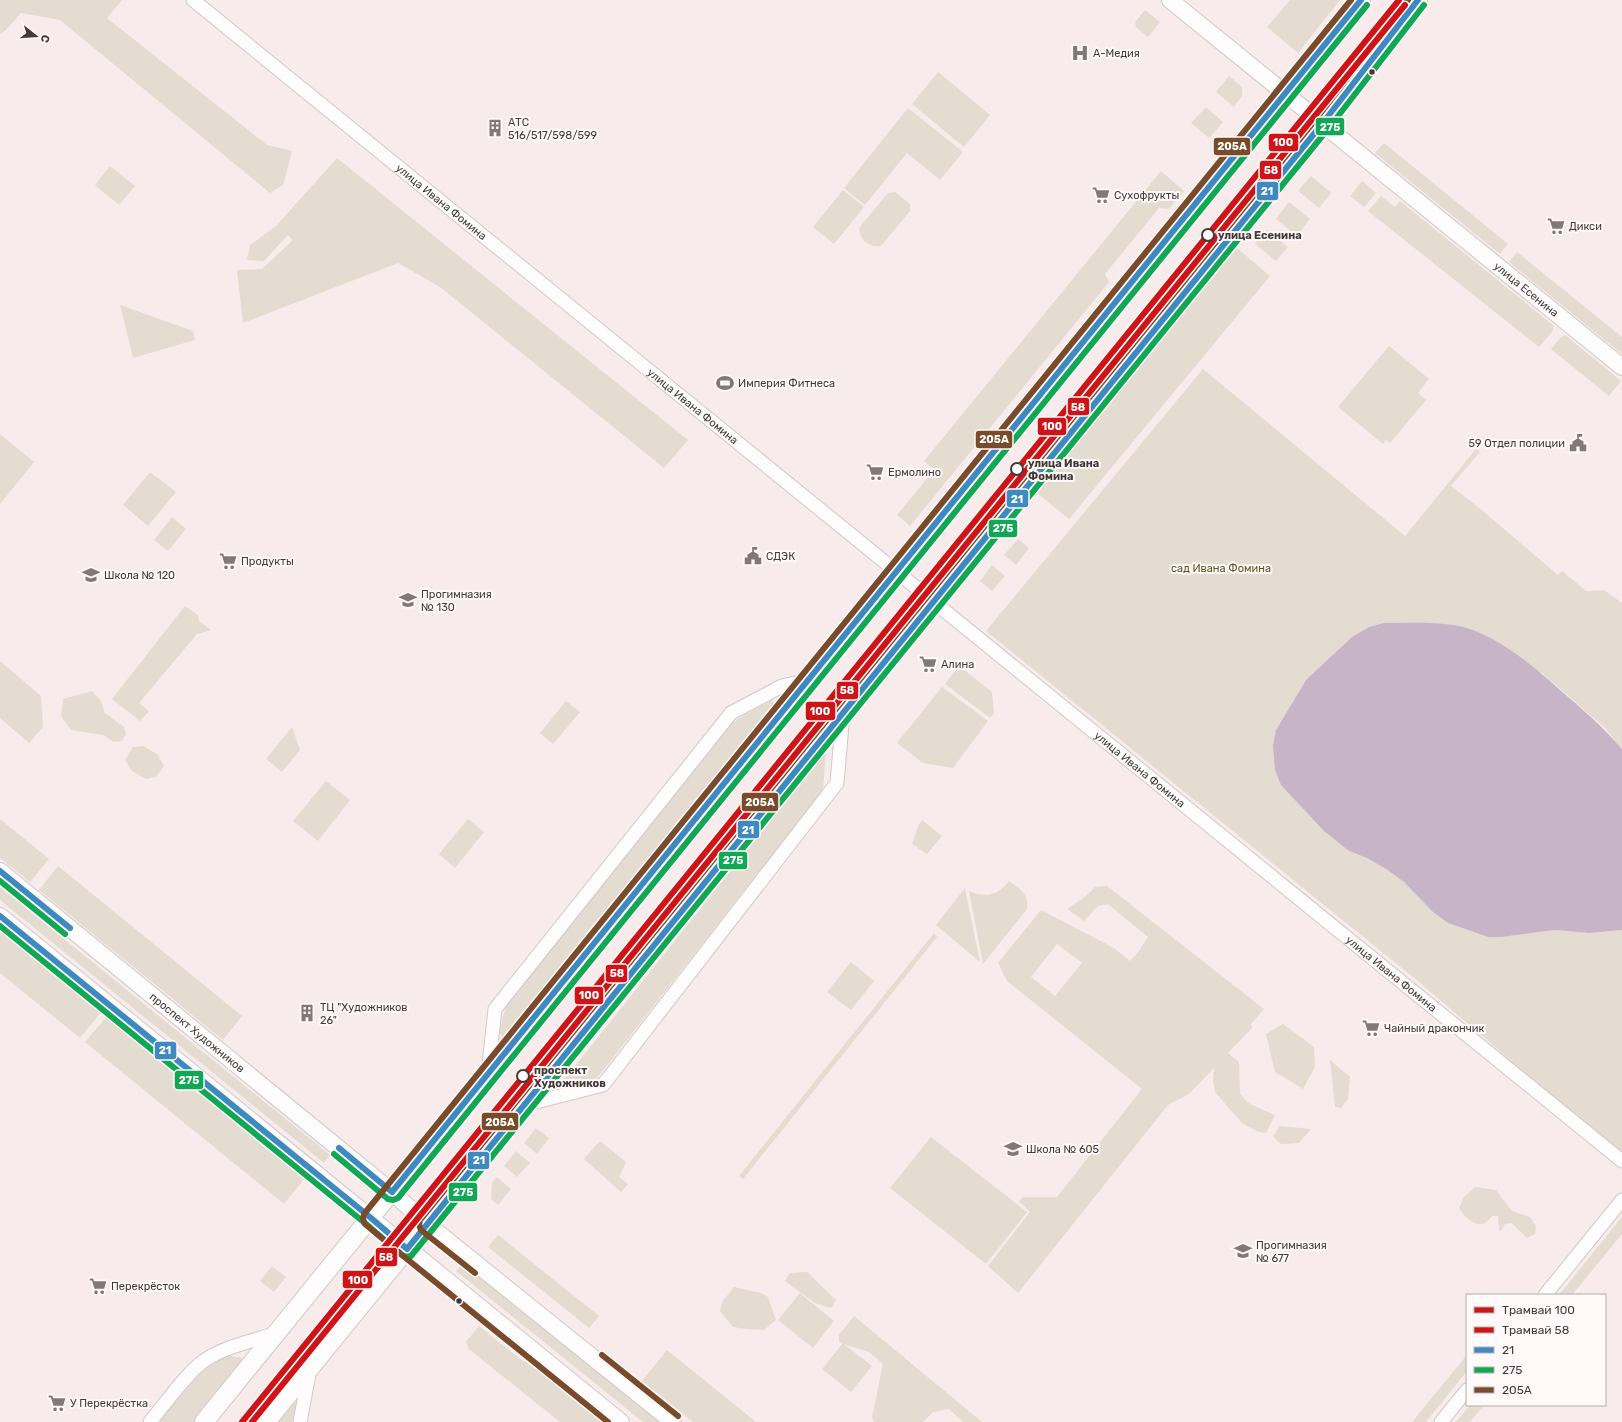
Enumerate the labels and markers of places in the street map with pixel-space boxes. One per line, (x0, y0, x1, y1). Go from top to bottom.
hospital icon: А-Медия (1070, 43, 1090, 63)
place label: А-Медия (1093, 47, 1140, 60)
unlabelled marker (1367, 67, 1377, 77)
place label: АТС 516/517/598/599 (508, 116, 597, 142)
building icon: АТС 516/517/598/599 (485, 118, 505, 138)
supermarket icon: Сухофрукты (1091, 185, 1111, 205)
place label: Сухофрукты (1114, 189, 1179, 202)
supermarket icon: Дикси (1546, 216, 1566, 236)
place label: Дикси (1569, 220, 1602, 233)
marker: улица Есенина (1201, 228, 1215, 242)
place label: улица Есенина (1218, 229, 1302, 242)
sports icon: Империя Фитнеса (715, 373, 735, 393)
place label: Империя Фитнеса (738, 377, 835, 390)
public building icon: 59 Отдел полиции (1568, 433, 1588, 453)
place label: 59 Отдел полиции (1468, 437, 1565, 450)
place label: улица Ивана Фомина (1028, 457, 1099, 483)
supermarket icon: Ермолино (865, 462, 885, 482)
marker: улица Ивана Фомина (1010, 462, 1024, 476)
place label: Ермолино (888, 466, 941, 479)
public building icon: СДЭК (743, 546, 763, 566)
place label: СДЭК (766, 550, 795, 563)
supermarket icon: Продукты (218, 551, 238, 571)
place label: Продукты (241, 555, 294, 568)
school or university icon: Школа № 120 (81, 565, 101, 585)
place label: Школа № 120 (104, 569, 175, 582)
place label: Прогимназия № 130 (421, 588, 492, 614)
school or university icon: Прогимназия № 130 (398, 590, 418, 610)
supermarket icon: Алина (918, 654, 938, 674)
place label: Алина (941, 658, 974, 671)
place label: ТЦ "Художников 26" (320, 1001, 407, 1027)
building icon: ТЦ "Художников 26" (297, 1003, 317, 1023)
supermarket icon: Чайный дракончик (1361, 1018, 1381, 1038)
place label: Чайный дракончик (1384, 1022, 1484, 1035)
place label: проспект Художников (534, 1064, 606, 1090)
marker: проспект Художников (516, 1069, 530, 1083)
school or university icon: Школа № 605 (1003, 1139, 1023, 1159)
place label: Школа № 605 (1026, 1143, 1100, 1156)
place label: Прогимназия № 677 (1256, 1239, 1327, 1265)
school or university icon: Прогимназия № 677 (1233, 1241, 1253, 1261)
supermarket icon: Перекрёсток (88, 1276, 108, 1296)
place label: Перекрёсток (111, 1280, 180, 1293)
unlabelled marker (454, 1296, 464, 1306)
supermarket icon: У Перекрёстка (47, 1393, 67, 1413)
place label: У Перекрёстка (70, 1397, 148, 1410)

